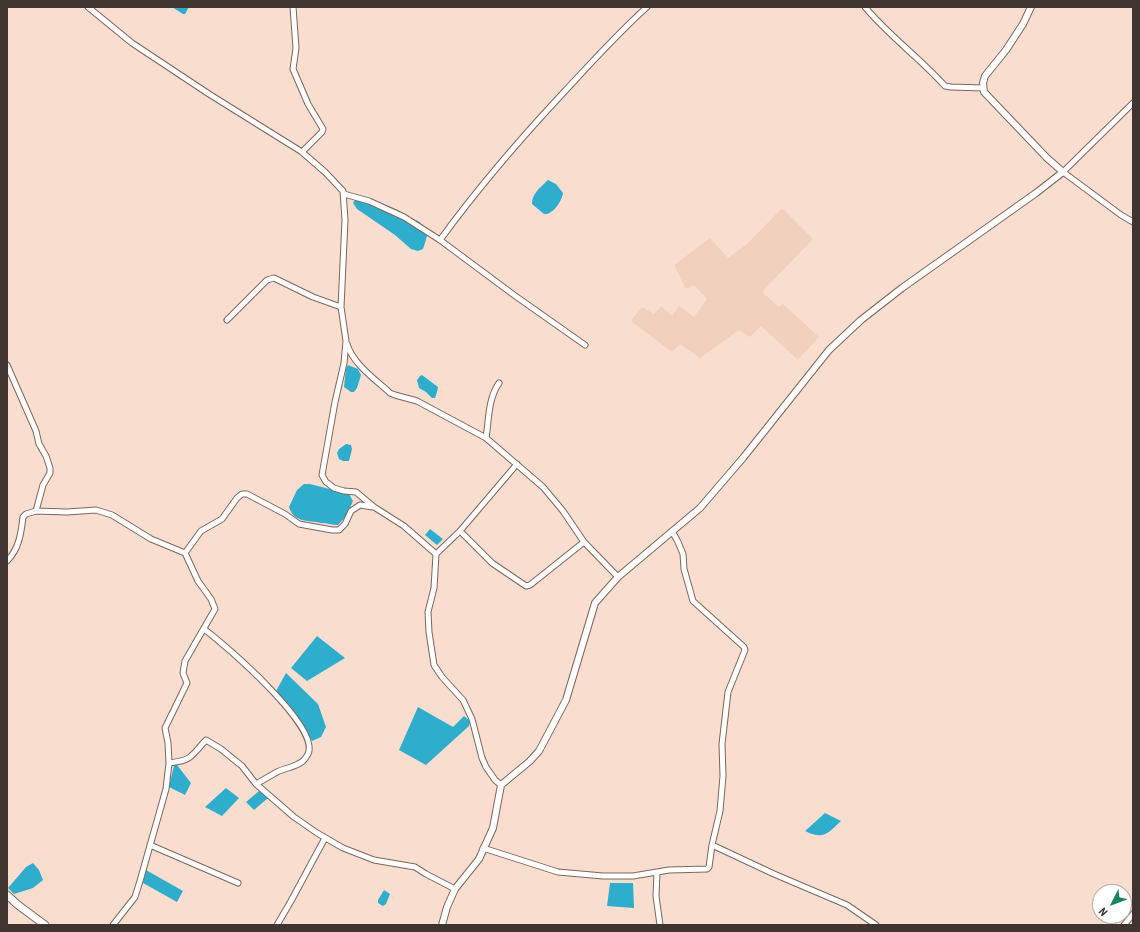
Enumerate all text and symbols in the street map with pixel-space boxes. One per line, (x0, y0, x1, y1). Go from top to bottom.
north arrow (1092, 884, 1132, 924)
text: N (1096, 905, 1111, 919)

